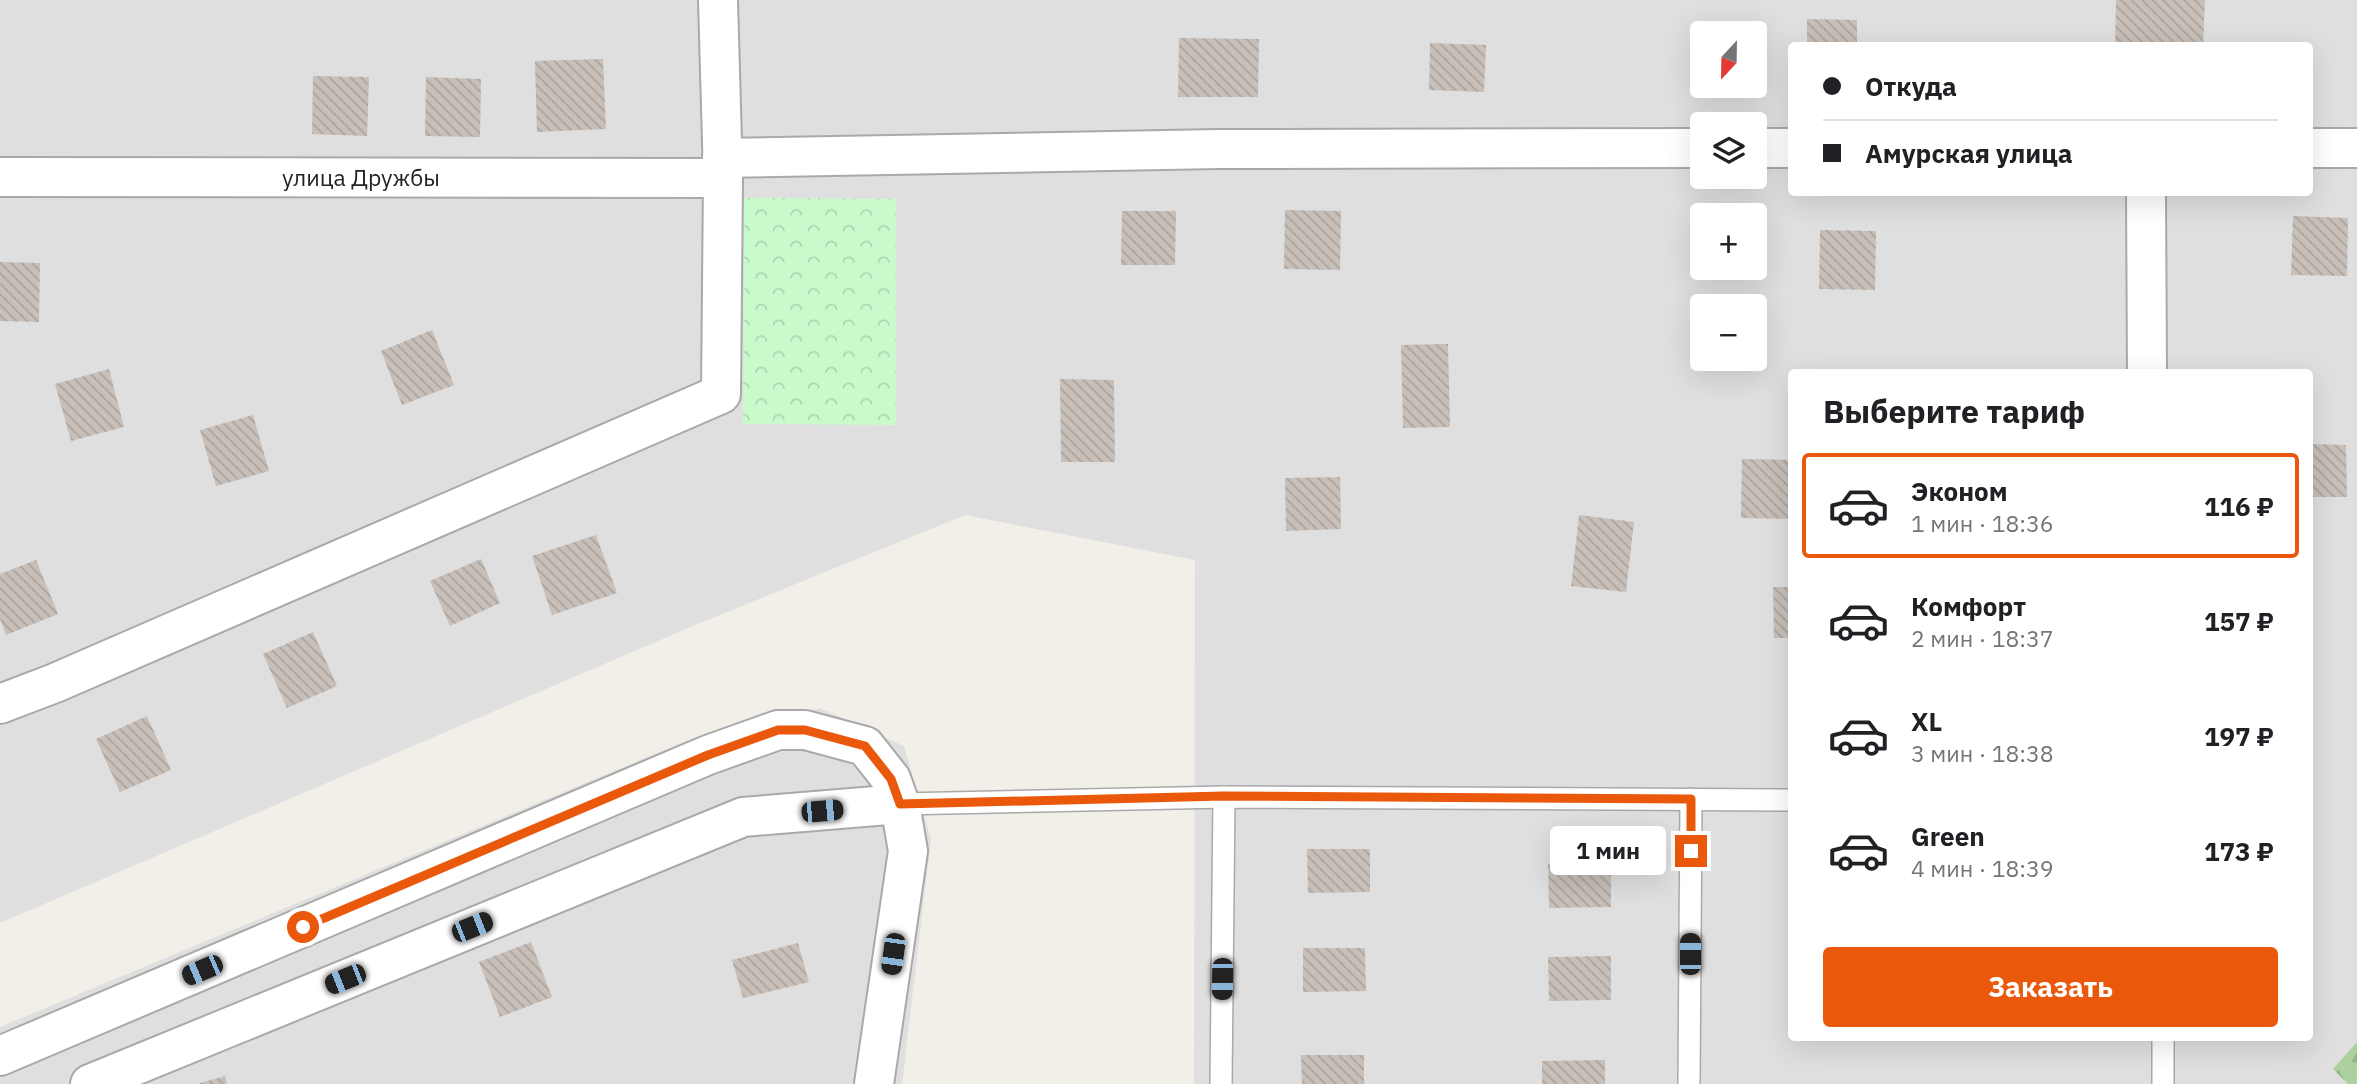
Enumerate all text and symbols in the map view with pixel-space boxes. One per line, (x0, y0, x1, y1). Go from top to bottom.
north arrow (1690, 21, 1768, 98)
map controls (1690, 21, 1767, 371)
text: Откуда (1865, 69, 1957, 103)
button: layers (1690, 112, 1767, 189)
text: Амурская улица (1865, 136, 2072, 170)
street label: улица Дружбы (282, 162, 440, 192)
button: + (1690, 203, 1767, 280)
button: − (1690, 294, 1767, 371)
text: Выберите тариф (1823, 390, 2085, 432)
icon: car (1827, 474, 1890, 537)
text: Эконом (1911, 474, 2008, 508)
text: 116 ₽ (2204, 489, 2274, 523)
text: 1 мин · 18:36 (1911, 508, 2054, 538)
icon: car (1827, 589, 1890, 652)
text: Комфорт (1911, 589, 2026, 623)
text: 157 ₽ (2204, 604, 2274, 638)
text: 2 мин · 18:37 (1911, 623, 2054, 653)
icon: car (1827, 704, 1890, 767)
text: XL (1911, 704, 1942, 738)
text: 197 ₽ (2204, 719, 2274, 753)
text: 3 мин · 18:38 (1911, 738, 2054, 768)
car (801, 799, 844, 823)
icon: car (1827, 819, 1890, 882)
text: Green (1911, 819, 1985, 853)
callout: 1 мин (1551, 826, 1666, 876)
text: 173 ₽ (2204, 834, 2274, 868)
text: 1 мин (1576, 835, 1640, 865)
route end (1675, 835, 1707, 867)
text: 4 мин · 18:39 (1911, 853, 2054, 883)
car (449, 909, 496, 945)
route start (287, 911, 319, 943)
car (880, 932, 907, 976)
car (1680, 933, 1701, 975)
button: Заказать (1823, 947, 2278, 1027)
car (179, 952, 226, 988)
car (1212, 958, 1233, 1000)
car (322, 961, 369, 997)

